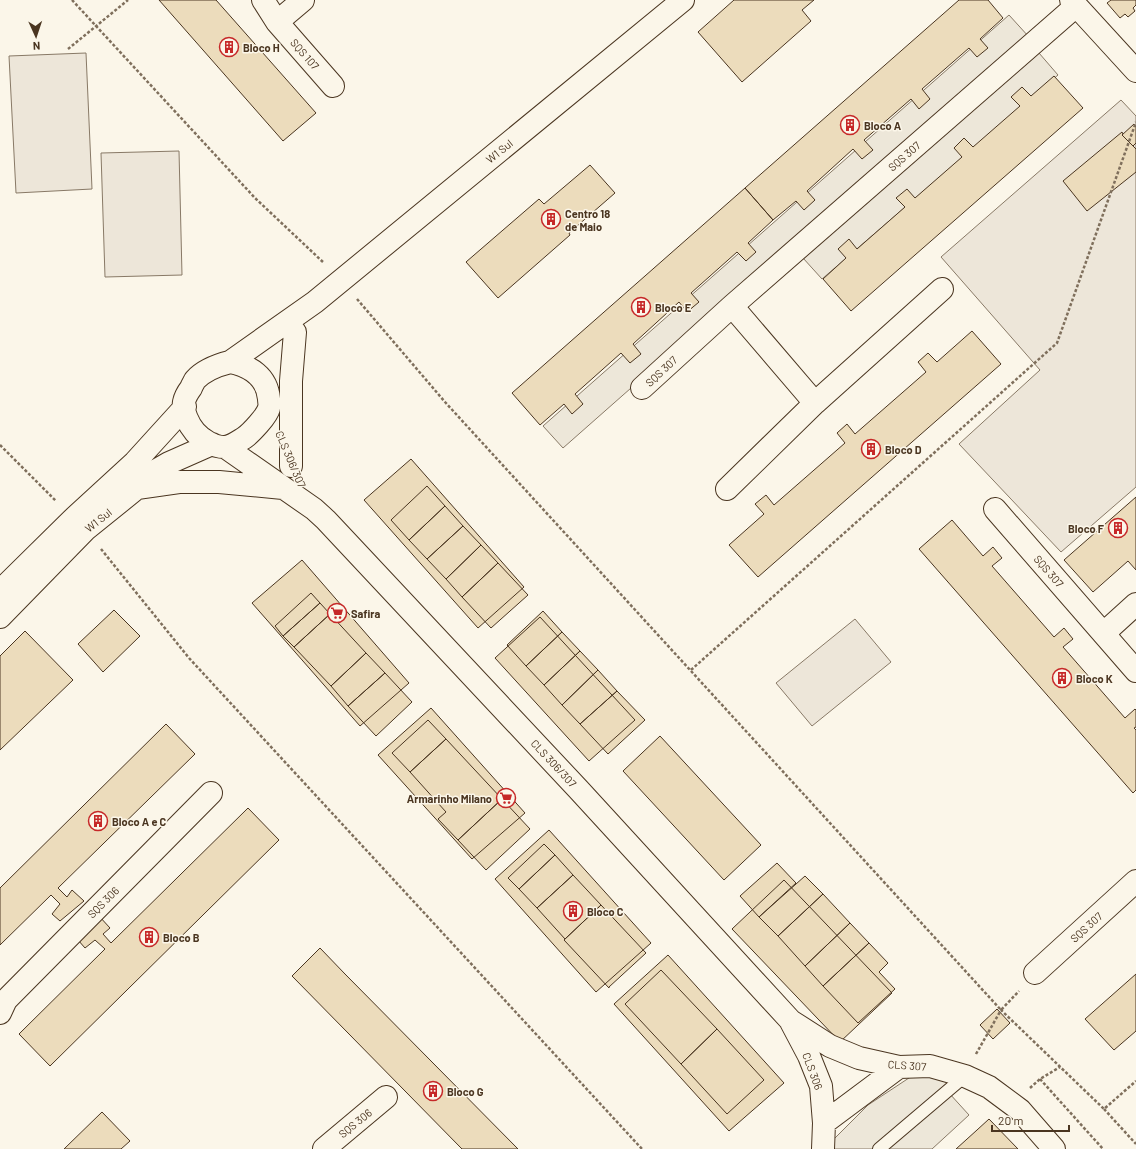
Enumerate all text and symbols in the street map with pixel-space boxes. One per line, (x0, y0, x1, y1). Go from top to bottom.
north arrow (16, 16, 56, 56)
building icon: Bloco H (218, 36, 240, 58)
street label: SQS 107 (288, 36, 322, 72)
text: N (33, 40, 41, 53)
place label: Bloco H (243, 41, 280, 54)
building icon: Bloco A (839, 114, 861, 136)
place label: Bloco A (864, 119, 902, 132)
street label: W1 Sul (483, 136, 515, 166)
street label: SQS 307 (885, 138, 923, 174)
place label: Centro 18 de Maio (565, 207, 610, 233)
building icon: Centro 18 de Maio (540, 208, 562, 230)
building icon: Bloco E (630, 296, 652, 318)
place label: Bloco E (655, 301, 692, 314)
street label: SQS 307 (642, 353, 680, 389)
street label: CLS 306/307 (273, 429, 309, 489)
building icon: Bloco D (860, 438, 882, 460)
place label: Bloco D (885, 443, 922, 456)
street label: W1 Sul (82, 505, 114, 535)
building icon: Bloco F (1107, 517, 1129, 539)
place label: Bloco F (1068, 522, 1104, 535)
street label: SQS 307 (1031, 552, 1067, 590)
supermarket icon: Safira (326, 602, 348, 624)
place label: Safira (351, 607, 380, 620)
building icon: Bloco K (1051, 667, 1073, 689)
place label: Bloco K (1076, 672, 1113, 685)
street label: CLS 306/307 (529, 736, 579, 790)
supermarket icon: Armarinho Milano (495, 787, 517, 809)
place label: Armarinho Milano (407, 792, 492, 805)
building icon: Bloco A e C (87, 810, 109, 832)
place label: Bloco A e C (112, 815, 167, 828)
street label: SQS 306 (85, 883, 122, 920)
building icon: Bloco C (562, 900, 584, 922)
place label: Bloco C (587, 905, 624, 918)
street label: SQS 307 (1067, 909, 1105, 945)
building icon: Bloco B (138, 926, 160, 948)
place label: Bloco B (163, 931, 200, 944)
street label: CLS 306 (800, 1050, 826, 1092)
street label: CLS 307 (887, 1057, 927, 1073)
building icon: Bloco G (422, 1080, 444, 1102)
place label: Bloco G (447, 1085, 484, 1098)
street label: SQS 306 (336, 1105, 374, 1140)
scale bar (992, 1107, 1069, 1133)
text: 20 m (998, 1113, 1024, 1127)

